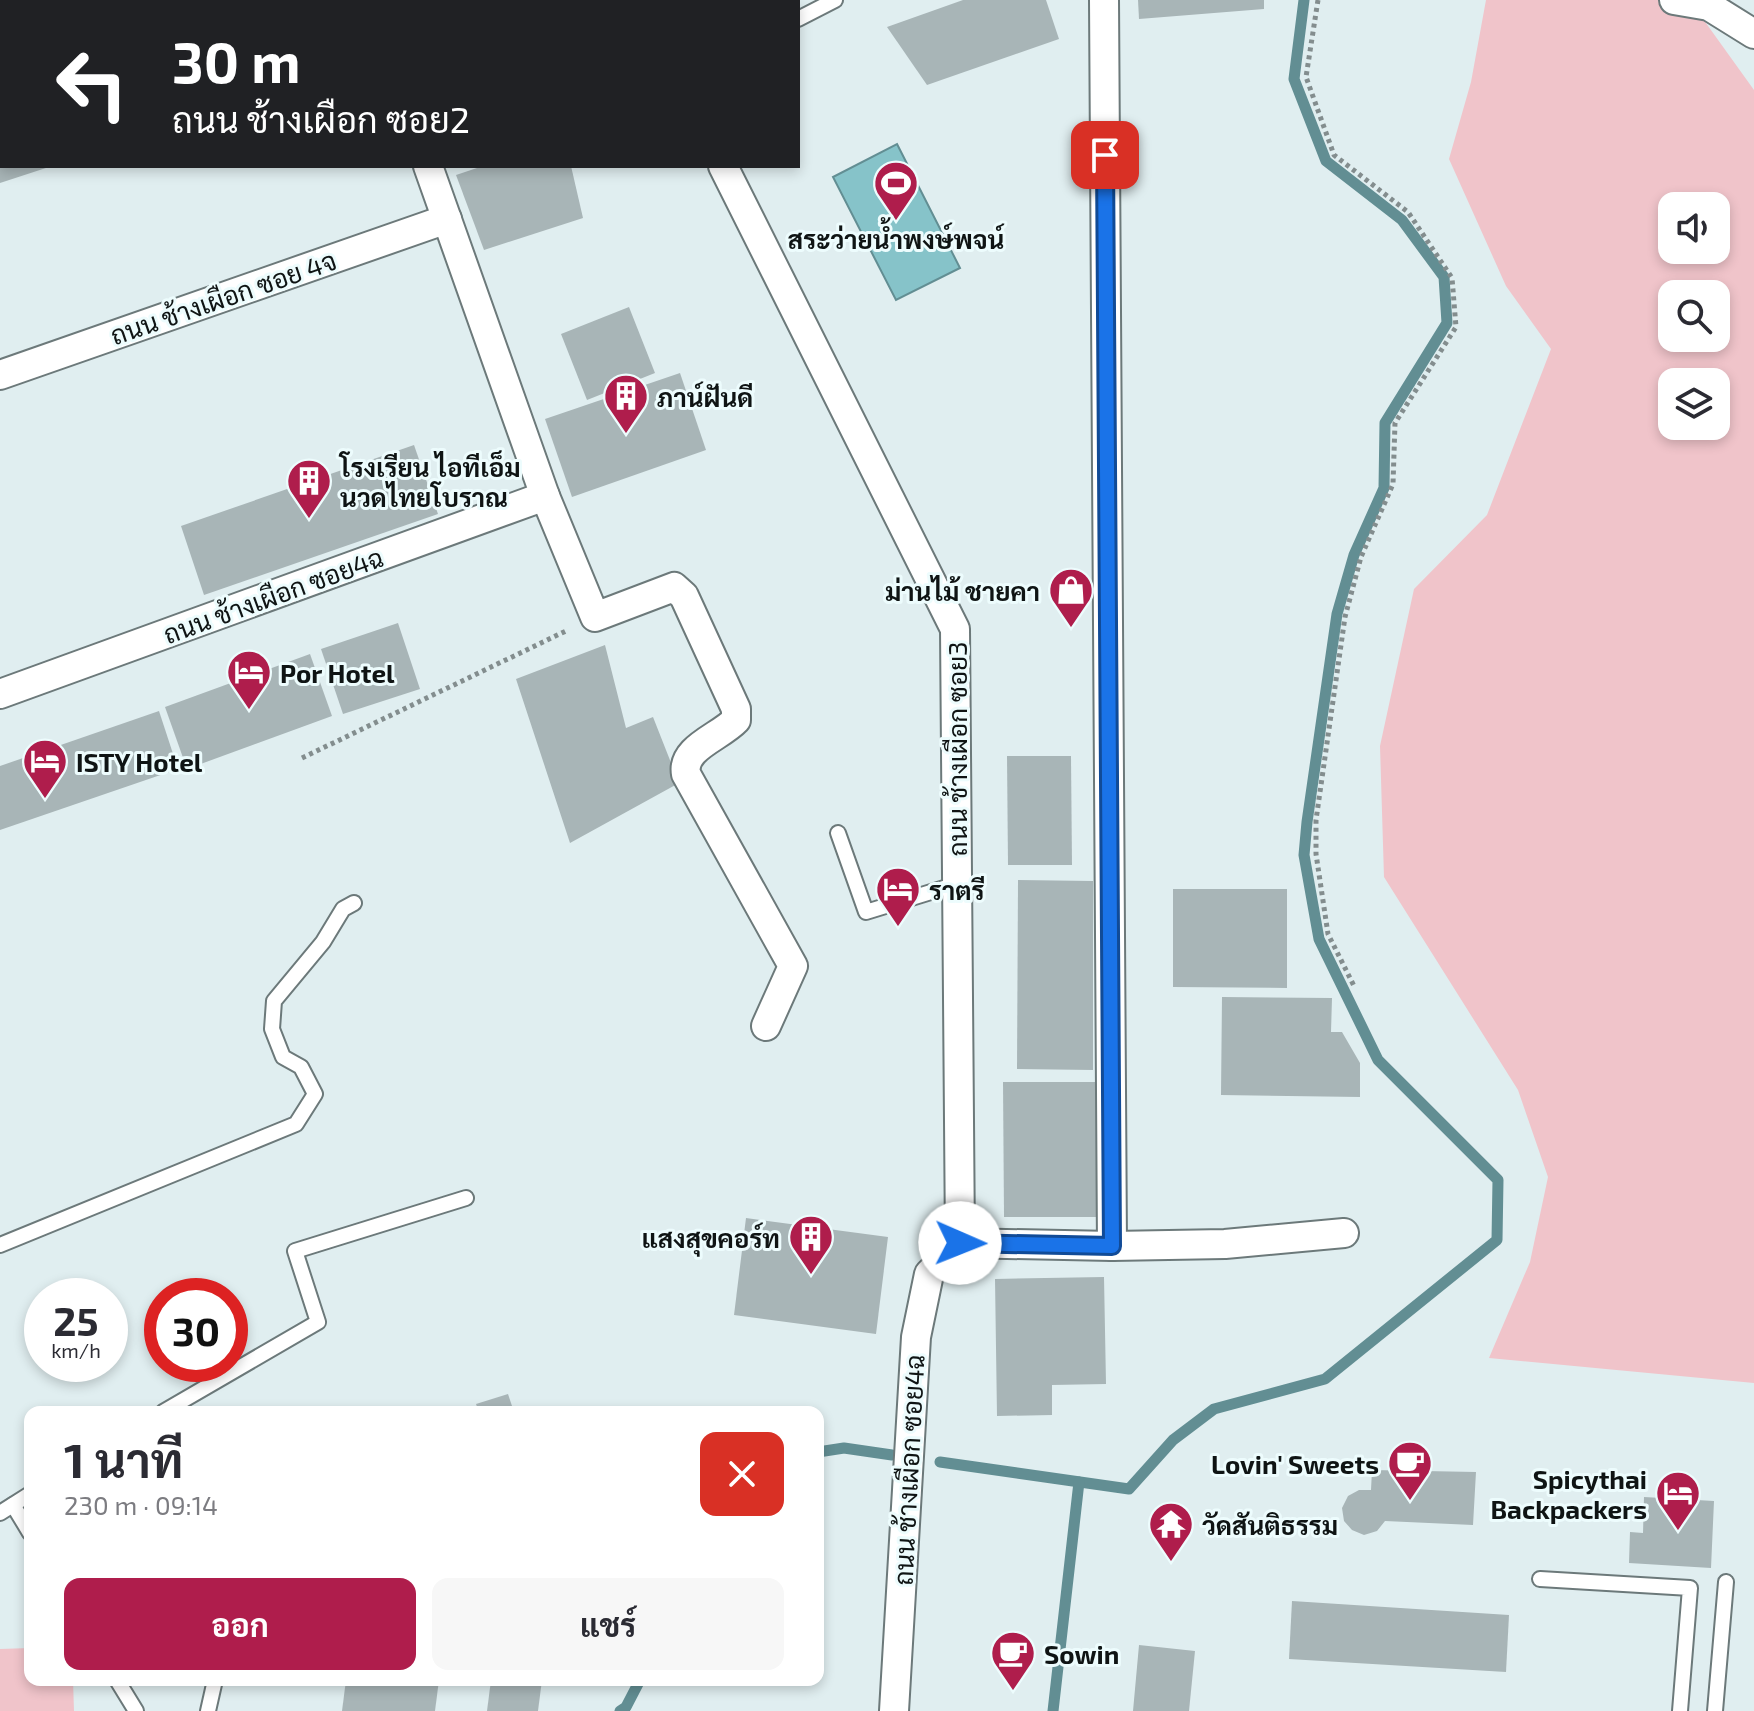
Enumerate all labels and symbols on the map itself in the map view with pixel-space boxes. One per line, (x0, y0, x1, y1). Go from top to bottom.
pin (1071, 121, 1139, 189)
sports icon: สระว่ายน้ำพงษ์พจน์ (872, 159, 920, 222)
place label: สระว่ายน้ำพงษ์พจน์ (788, 216, 1005, 254)
street label: ถนน ช้างเผือก ซอย 4จ (106, 244, 340, 350)
building icon: ภาน์ฝันดี (602, 372, 650, 435)
place label: ภาน์ฝันดี (657, 381, 753, 412)
place label: โรงเรียน ไอทีเอ็ม นวดไทยโบราณ (338, 450, 521, 512)
building icon: โรงเรียน ไอทีเอ็ม นวดไทยโบราณ (285, 457, 333, 520)
street label: ถนน ช้างเผือก ซอย4ฉ (159, 541, 387, 649)
shop icon: ม่านไม้ ชายคา (1047, 566, 1095, 629)
place label: ม่านไม้ ชายคา (885, 575, 1040, 606)
street label: ถนน ช้างเผือก ซอย3 (941, 641, 972, 857)
hotel icon: Por Hotel (225, 648, 273, 711)
place label: Por Hotel (280, 657, 395, 688)
hotel icon: ISTY Hotel (21, 737, 69, 800)
place label: ISTY Hotel (76, 746, 203, 777)
hotel icon: ราตรี (874, 865, 922, 928)
place label: ราตรี (929, 874, 985, 905)
position arrow (918, 1201, 1002, 1285)
building icon: แสงสุขคอร์ท (787, 1213, 835, 1276)
place label: แสงสุขคอร์ท (641, 1222, 780, 1257)
speed limit sign: 30 (144, 1278, 248, 1382)
street label: ถนน ช้างเผือก ซอย4ฉ (886, 1354, 930, 1586)
cafe icon: Lovin' Sweets (1386, 1439, 1434, 1502)
place label: Lovin' Sweets (1211, 1448, 1379, 1479)
place label: Spicythai Backpackers (1490, 1463, 1647, 1524)
hotel icon: Spicythai Backpackers (1654, 1469, 1702, 1532)
temple icon: วัดสันติธรรม (1147, 1500, 1195, 1563)
place label: วัดสันติธรรม (1202, 1509, 1338, 1540)
cafe icon: Sowin (989, 1629, 1037, 1692)
place label: Sowin (1044, 1638, 1119, 1669)

